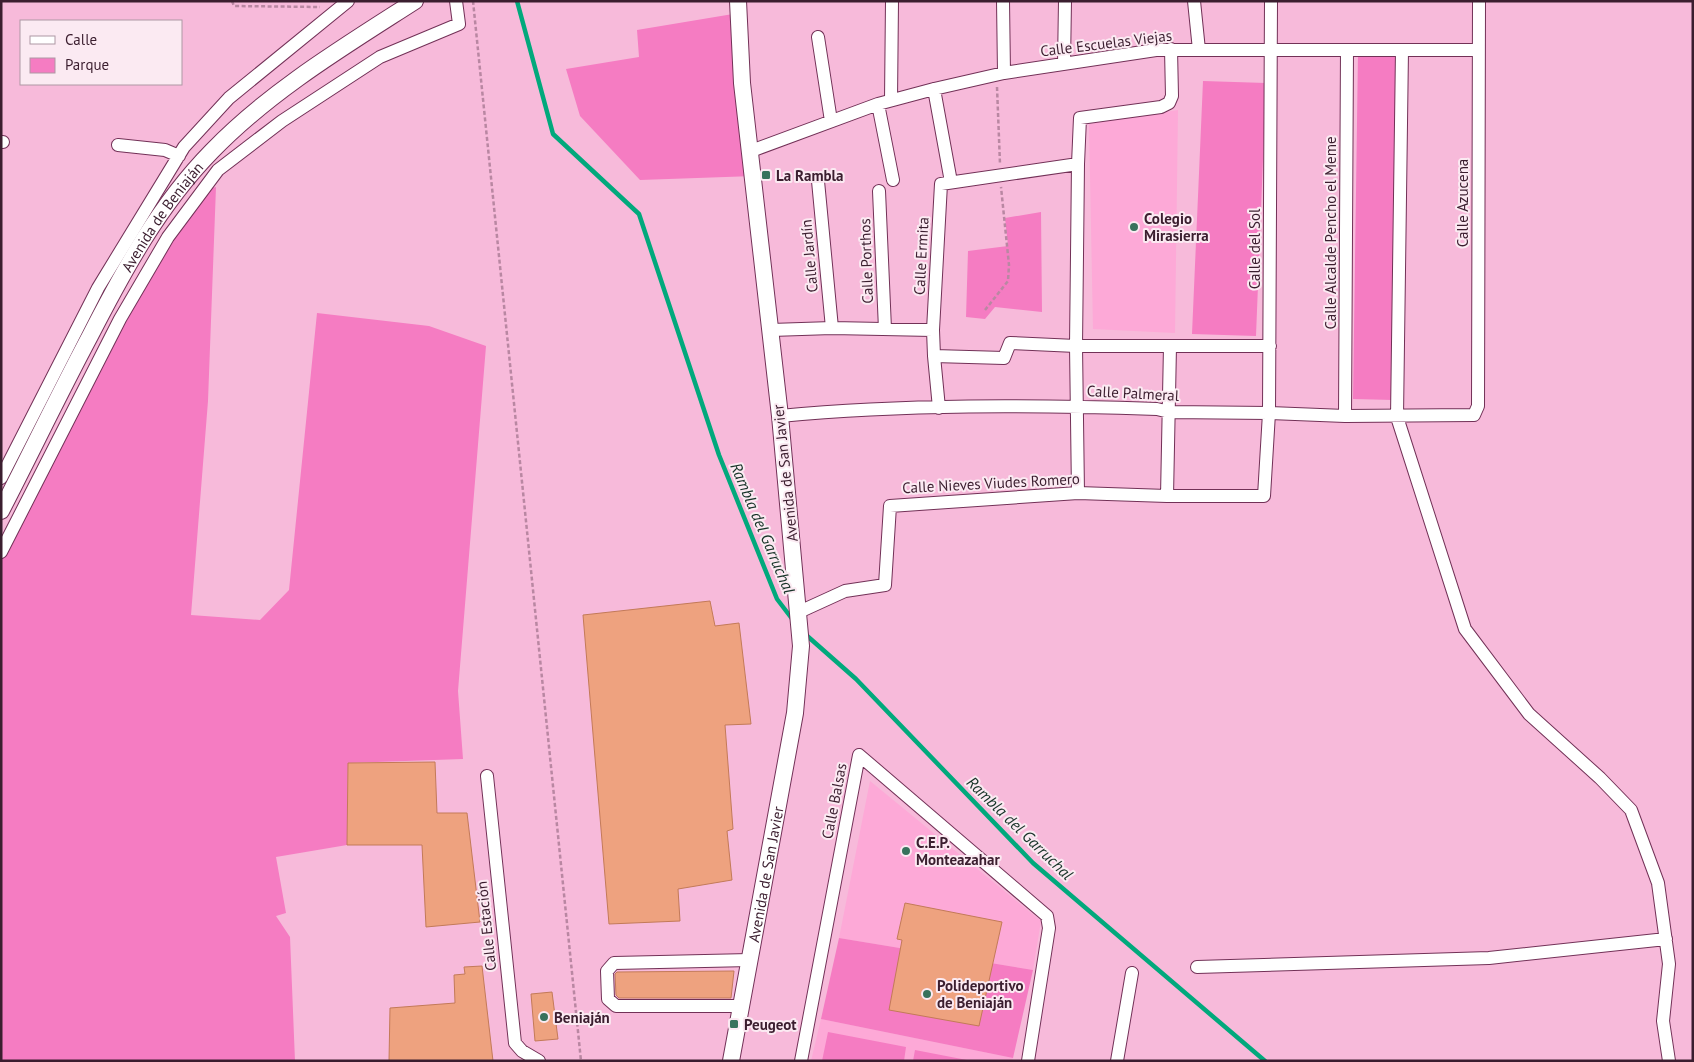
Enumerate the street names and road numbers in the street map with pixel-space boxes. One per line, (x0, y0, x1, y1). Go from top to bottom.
street label: Calle Escuelas Viejas (1039, 25, 1173, 61)
street label: Calle Alcalde Pencho el Meme (1321, 136, 1340, 330)
street label: Avenida de Beniaján (117, 158, 207, 275)
street label: Calle Azucena (1453, 159, 1472, 247)
street label: Calle del Sol (1245, 208, 1264, 289)
street label: Calle Ermita (909, 217, 933, 295)
street label: Calle Porthos (855, 218, 877, 304)
street label: Calle Jardín (796, 219, 822, 293)
street label: Calle Palmeral (1086, 381, 1180, 405)
street label: Avenida de San Javier (768, 404, 802, 542)
street label: Calle Nieves Viudes Romero (902, 469, 1080, 497)
street label: Calle Balsas (817, 761, 851, 841)
street label: Avenida de San Javier (744, 805, 787, 944)
street label: Calle Estación (472, 880, 500, 972)

